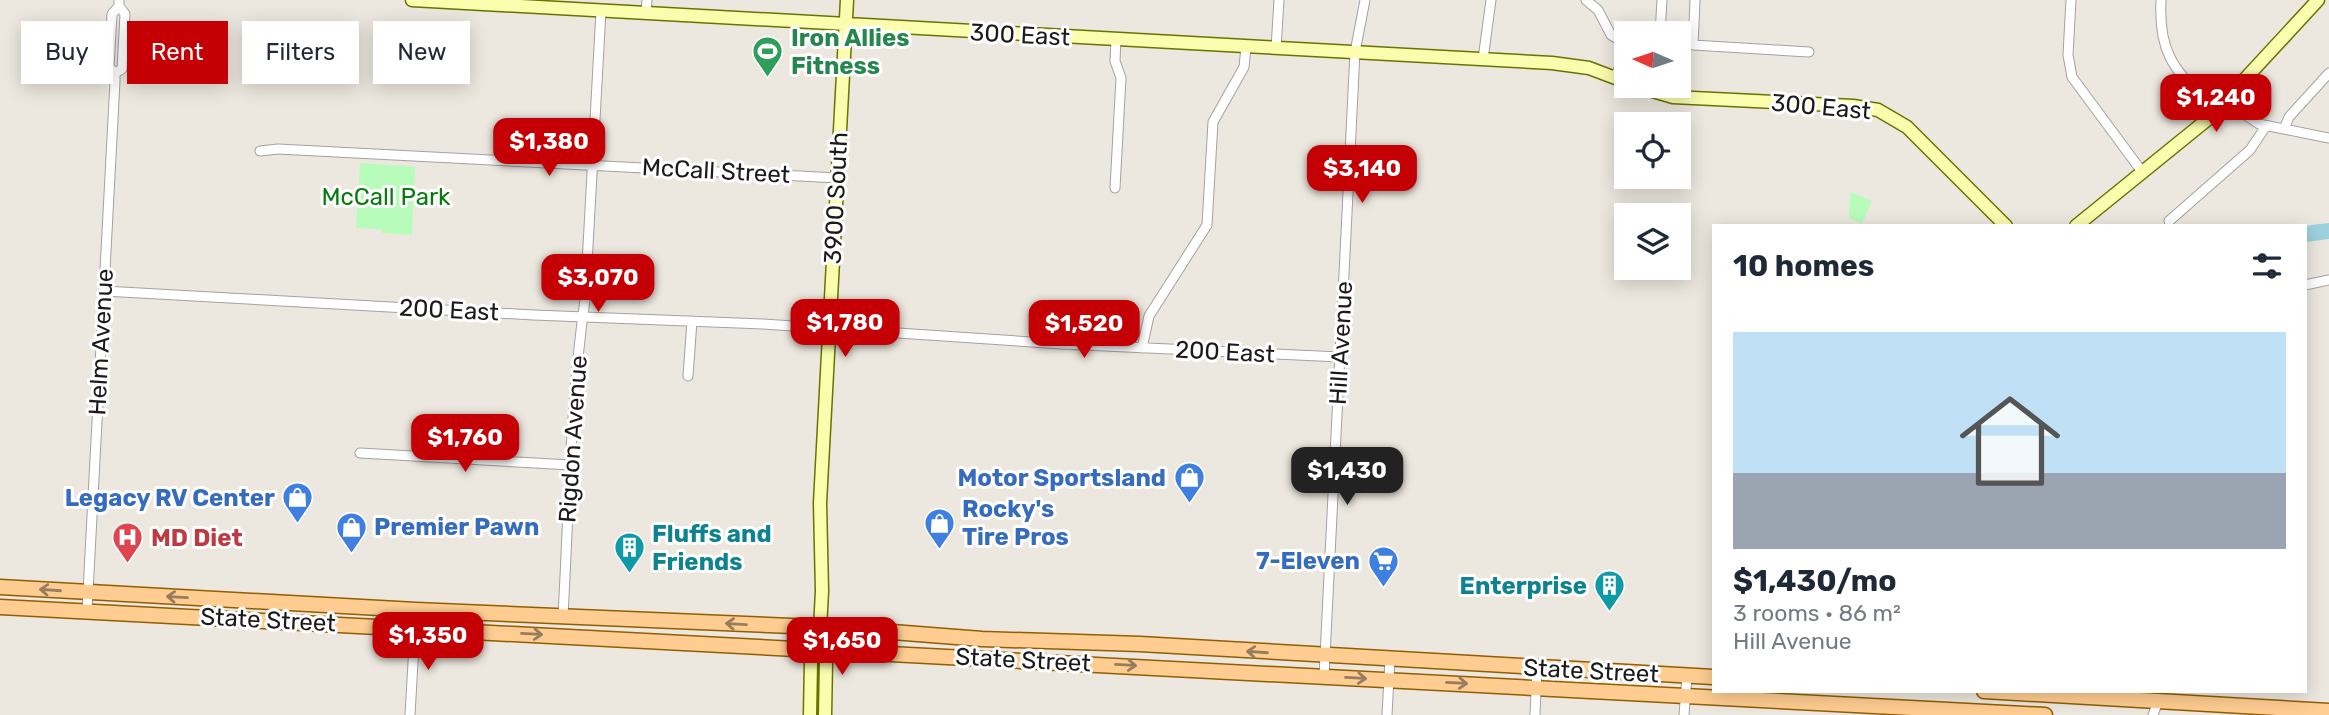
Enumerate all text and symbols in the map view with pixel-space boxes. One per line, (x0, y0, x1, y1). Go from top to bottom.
street label: 300 East (969, 18, 1071, 52)
chip: Buy (21, 21, 113, 84)
chip: Rent (127, 21, 228, 84)
chip: Filters (242, 21, 359, 84)
chip: New (373, 21, 470, 84)
north arrow (1614, 21, 1690, 98)
map controls (1614, 21, 1691, 280)
place label: Iron Allies Fitness (791, 24, 909, 80)
sports icon: Iron Allies Fitness (751, 35, 785, 79)
pin: $1,240 (2159, 74, 2273, 134)
text: $1,240 (2176, 83, 2256, 111)
street label: 300 East (1770, 89, 1872, 125)
button: locate (1614, 112, 1691, 189)
pin: $1,380 (492, 118, 606, 178)
text: $1,380 (509, 127, 589, 155)
street label: 3900 South (819, 131, 853, 265)
pin: $3,140 (1305, 146, 1419, 205)
street label: McCall Street (641, 153, 791, 189)
text: $3,140 (1323, 154, 1401, 182)
park label: McCall Park (321, 183, 451, 211)
button: layers (1614, 203, 1691, 280)
icon: filters (2248, 247, 2286, 285)
text: 10 homes (1733, 248, 1874, 284)
pin: $3,070 (541, 254, 655, 314)
text: $3,070 (557, 263, 639, 291)
street label: Helm Avenue (83, 268, 119, 416)
street label: Hill Avenue (1324, 280, 1358, 406)
street label: 200 East (398, 293, 500, 327)
pin: $1,780 (788, 300, 902, 359)
pin: $1,520 (1027, 300, 1141, 360)
text: $1,780 (807, 308, 883, 336)
text: $1,520 (1045, 309, 1123, 337)
street label: 200 East (1174, 335, 1276, 369)
street label: Rigdon Avenue (553, 354, 593, 524)
icon: home (1947, 378, 2073, 504)
pin: $1,760 (408, 414, 522, 474)
text: $1,760 (427, 423, 503, 451)
pin: $1,430 (1290, 448, 1404, 507)
text: $1,430 (1307, 456, 1387, 484)
shop icon: Motor Sportsland (1172, 461, 1206, 505)
place label: Motor Sportsland (957, 464, 1166, 492)
shop icon: Legacy RV Center (281, 481, 315, 525)
place label: Legacy RV Center (65, 484, 275, 512)
place label: Rocky's Tire Pros (962, 495, 1069, 551)
shop icon: Rocky's Tire Pros (922, 506, 956, 550)
shop icon: Premier Pawn (334, 510, 368, 554)
place label: Premier Pawn (374, 513, 539, 541)
place label: Fluffs and Friends (652, 520, 772, 576)
hospital icon: MD Diet (111, 521, 145, 565)
place label: MD Diet (151, 524, 243, 552)
building icon: Fluffs and Friends (612, 531, 646, 575)
supermarket icon: 7-Eleven (1366, 544, 1400, 588)
place label: 7-Eleven (1256, 547, 1360, 575)
text: $1,430/mo (1733, 563, 1897, 599)
building icon: Enterprise (1593, 569, 1627, 613)
place label: Enterprise (1460, 572, 1587, 600)
one-way arrow (38, 583, 61, 596)
one-way arrow (165, 591, 188, 604)
text: 3 rooms · 86 m² (1733, 599, 1901, 627)
street label: State Street (200, 602, 336, 638)
pin: $1,350 (371, 612, 485, 672)
one-way arrow (725, 617, 748, 630)
pin: $1,650 (785, 618, 899, 677)
text: $1,350 (389, 621, 467, 649)
text: $1,650 (803, 626, 881, 654)
text: Hill Avenue (1733, 627, 1852, 655)
one-way arrow (520, 628, 543, 641)
street label: State Street (955, 642, 1091, 678)
one-way arrow (1246, 645, 1268, 658)
street label: State Street (1523, 653, 1659, 689)
one-way arrow (1115, 658, 1138, 671)
one-way arrow (1345, 671, 1368, 684)
one-way arrow (1446, 677, 1468, 690)

